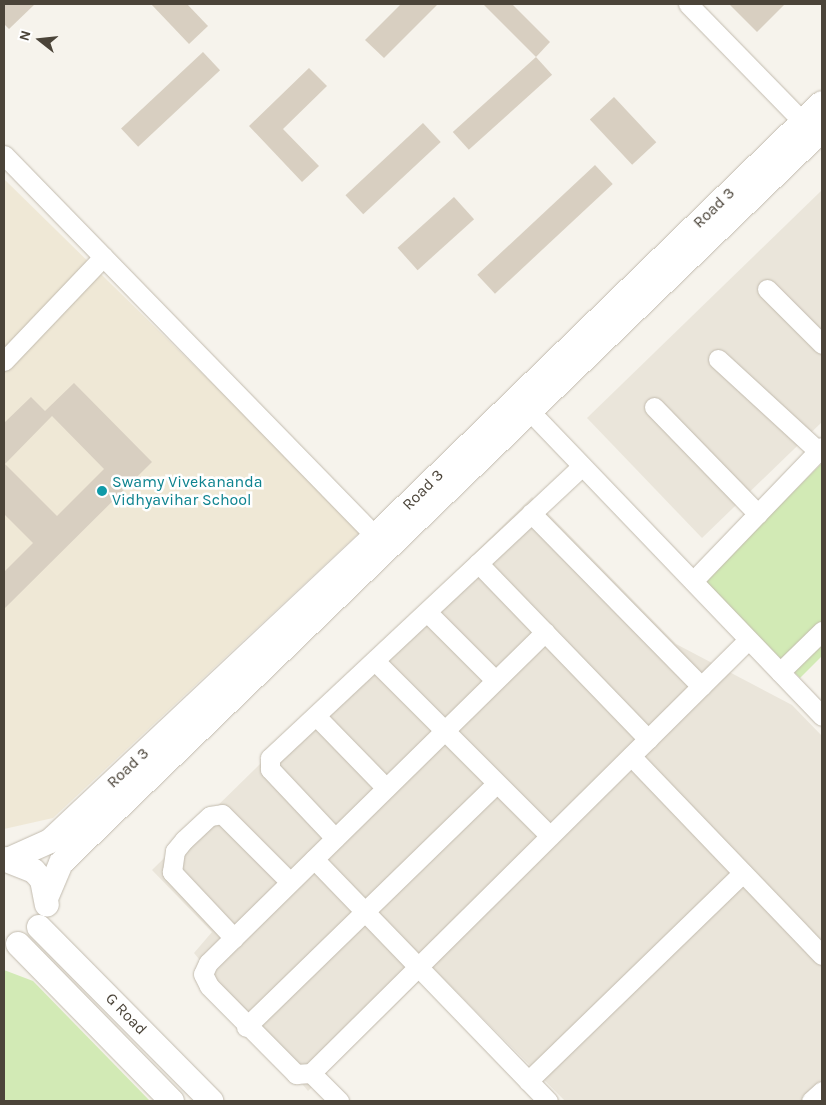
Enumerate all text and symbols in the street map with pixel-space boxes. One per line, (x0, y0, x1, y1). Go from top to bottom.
north arrow (15, 15, 65, 65)
text: N (16, 29, 35, 43)
street label: Road 3 (689, 184, 739, 232)
street label: Road 3 (399, 466, 447, 514)
place label: Swamy Vivekananda Vidhyavihar School (112, 472, 263, 510)
marker: Swamy Vivekananda Vidhyavihar School (96, 485, 108, 497)
street label: Road 3 (103, 744, 153, 792)
street label: G Road (101, 989, 151, 1039)

